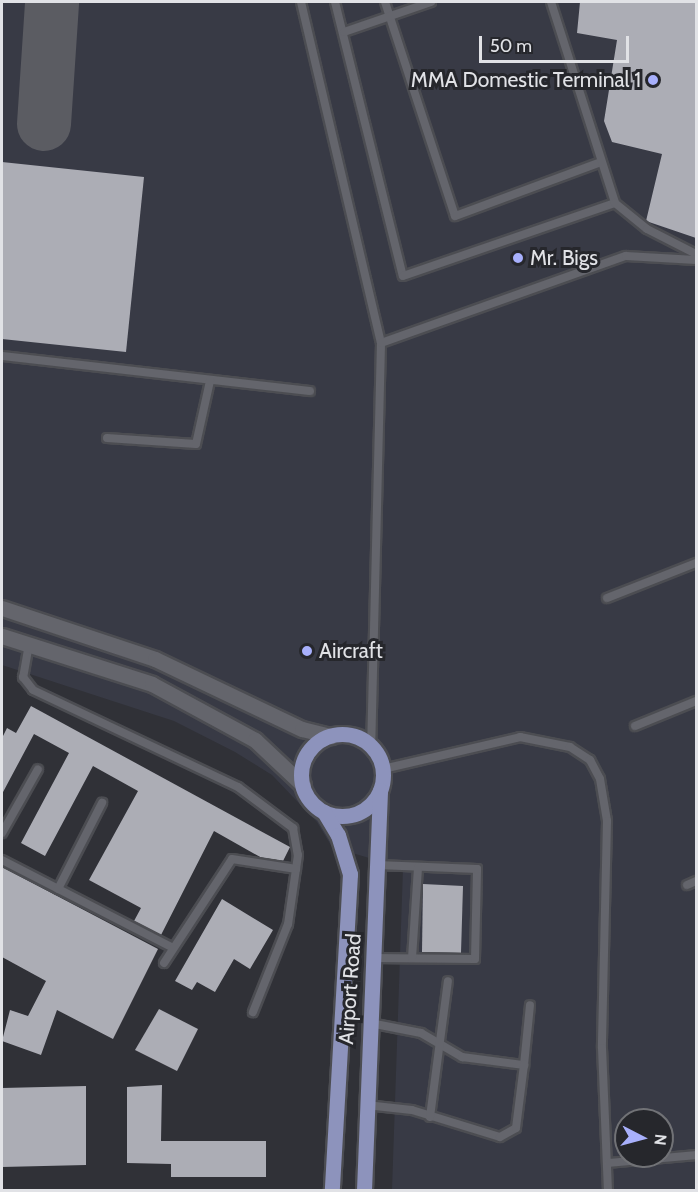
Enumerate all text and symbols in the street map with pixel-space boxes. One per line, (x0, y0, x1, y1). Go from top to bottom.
scale bar (482, 24, 632, 62)
text: 50 m (490, 35, 532, 57)
place label: MMA Domestic Terminal 1 (411, 67, 641, 93)
marker: MMA Domestic Terminal 1 (646, 73, 660, 87)
place label: Mr. Bigs (530, 245, 598, 271)
marker: Mr. Bigs (511, 251, 525, 265)
place label: Aircraft (319, 638, 383, 664)
marker: Aircraft (300, 644, 314, 658)
street label: Airport Road (334, 933, 366, 1045)
north arrow (614, 1108, 674, 1168)
text: N (650, 1133, 670, 1146)

